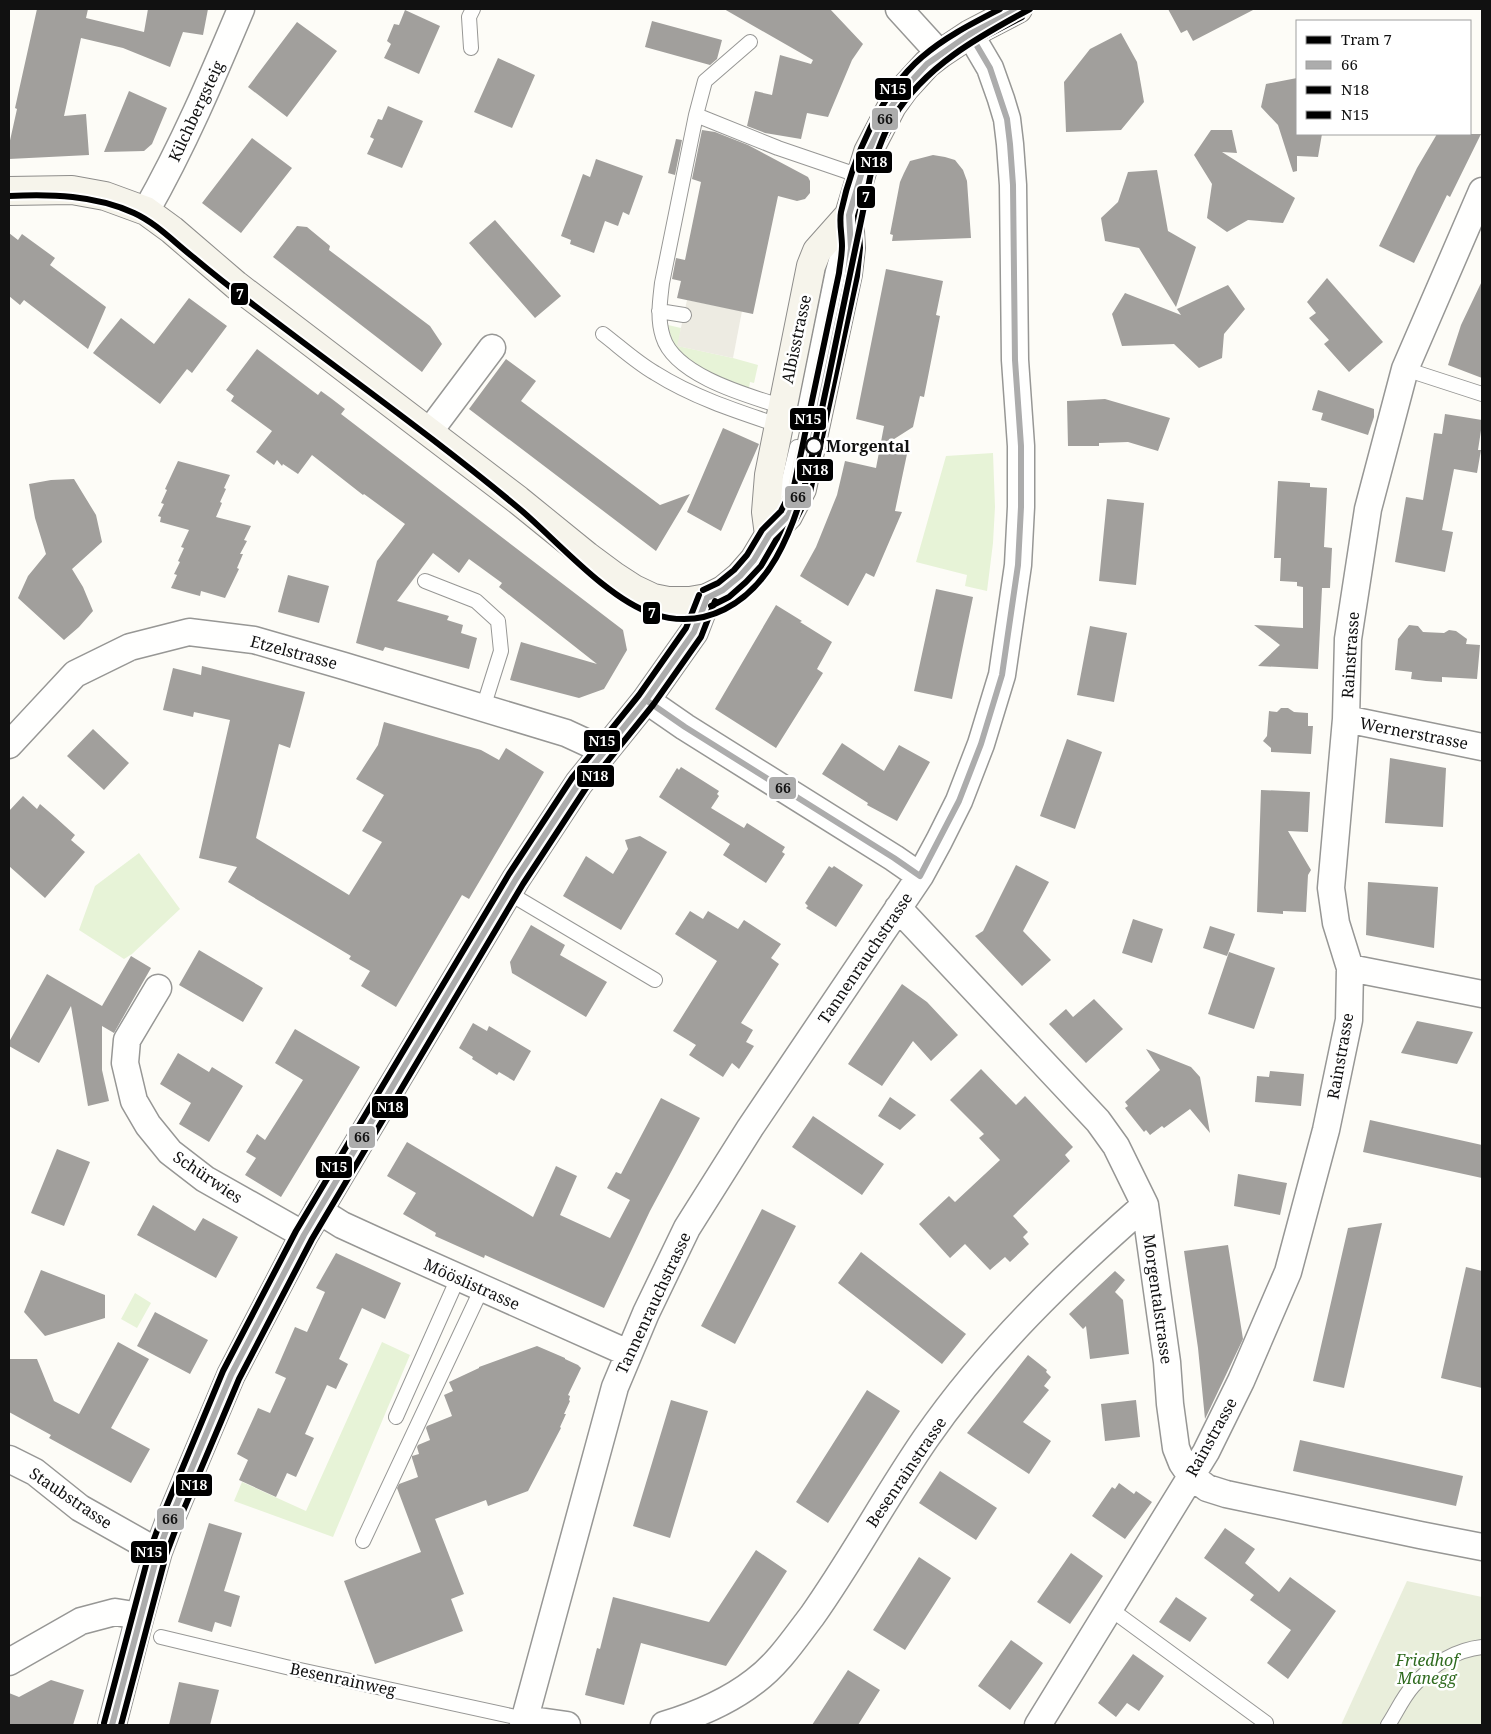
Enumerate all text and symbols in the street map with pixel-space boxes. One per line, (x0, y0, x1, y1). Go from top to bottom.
legend (1296, 20, 1471, 135)
text: Tram 7 (1341, 29, 1392, 49)
text: 66 (1341, 54, 1358, 74)
street label: Kilchbergsteig (163, 57, 229, 165)
line badge: N15 (874, 77, 912, 101)
text: N15 (880, 79, 907, 98)
text: N18 (1341, 79, 1369, 99)
text: N15 (1341, 104, 1369, 124)
line badge: 66 (871, 107, 899, 131)
text: 66 (877, 109, 893, 128)
line badge: N18 (855, 150, 893, 174)
text: N18 (861, 152, 888, 171)
line badge: 7 (856, 185, 876, 209)
text: 7 (862, 187, 870, 206)
line badge: 7 (230, 282, 249, 306)
text: 7 (236, 284, 244, 303)
street label: Albisstrasse (776, 292, 816, 386)
line badge: N15 (789, 407, 827, 431)
text: N15 (795, 409, 822, 428)
place label: Morgental (826, 435, 910, 457)
marker: Morgental (805, 437, 823, 455)
line badge: N18 (796, 458, 834, 482)
text: N18 (802, 460, 829, 479)
line badge: 66 (784, 485, 812, 509)
text: 66 (790, 487, 806, 506)
line badge: 7 (642, 601, 661, 625)
text: 7 (648, 603, 656, 622)
street label: Rainstrasse (1336, 611, 1364, 699)
street label: Etzelstrasse (248, 630, 340, 674)
street label: Wernerstrasse (1358, 712, 1470, 754)
line badge: N15 (583, 729, 621, 753)
text: N15 (589, 731, 616, 750)
line badge: N18 (576, 764, 615, 788)
text: N18 (582, 766, 609, 785)
line badge: 66 (768, 776, 797, 800)
text: 66 (775, 778, 791, 797)
street label: Tannenrauchstrasse (813, 888, 917, 1028)
street label: Rainstrasse (1322, 1011, 1358, 1101)
line badge: N18 (371, 1095, 409, 1119)
text: N18 (377, 1097, 404, 1116)
line badge: 66 (348, 1125, 376, 1149)
text: 66 (354, 1127, 370, 1146)
street label: Schürwies (169, 1146, 247, 1208)
line badge: N15 (315, 1155, 353, 1179)
text: N15 (321, 1157, 348, 1176)
street label: Tannenrauchstrasse (610, 1228, 696, 1378)
street label: Morgentalstrasse (1138, 1233, 1178, 1365)
street label: Mööslistrasse (421, 1253, 523, 1315)
street label: Rainstrasse (1180, 1394, 1242, 1480)
street label: Besenrainstrasse (861, 1412, 951, 1532)
street label: Staubstrasse (25, 1462, 117, 1534)
line badge: N18 (175, 1473, 213, 1497)
text: N18 (181, 1475, 208, 1494)
line badge: 66 (156, 1507, 185, 1531)
text: 66 (162, 1509, 178, 1528)
line badge: N15 (130, 1540, 168, 1564)
text: N15 (136, 1542, 163, 1561)
park label: Friedhof Manegg (1395, 1649, 1461, 1689)
street label: Besenrainweg (288, 1657, 398, 1701)

